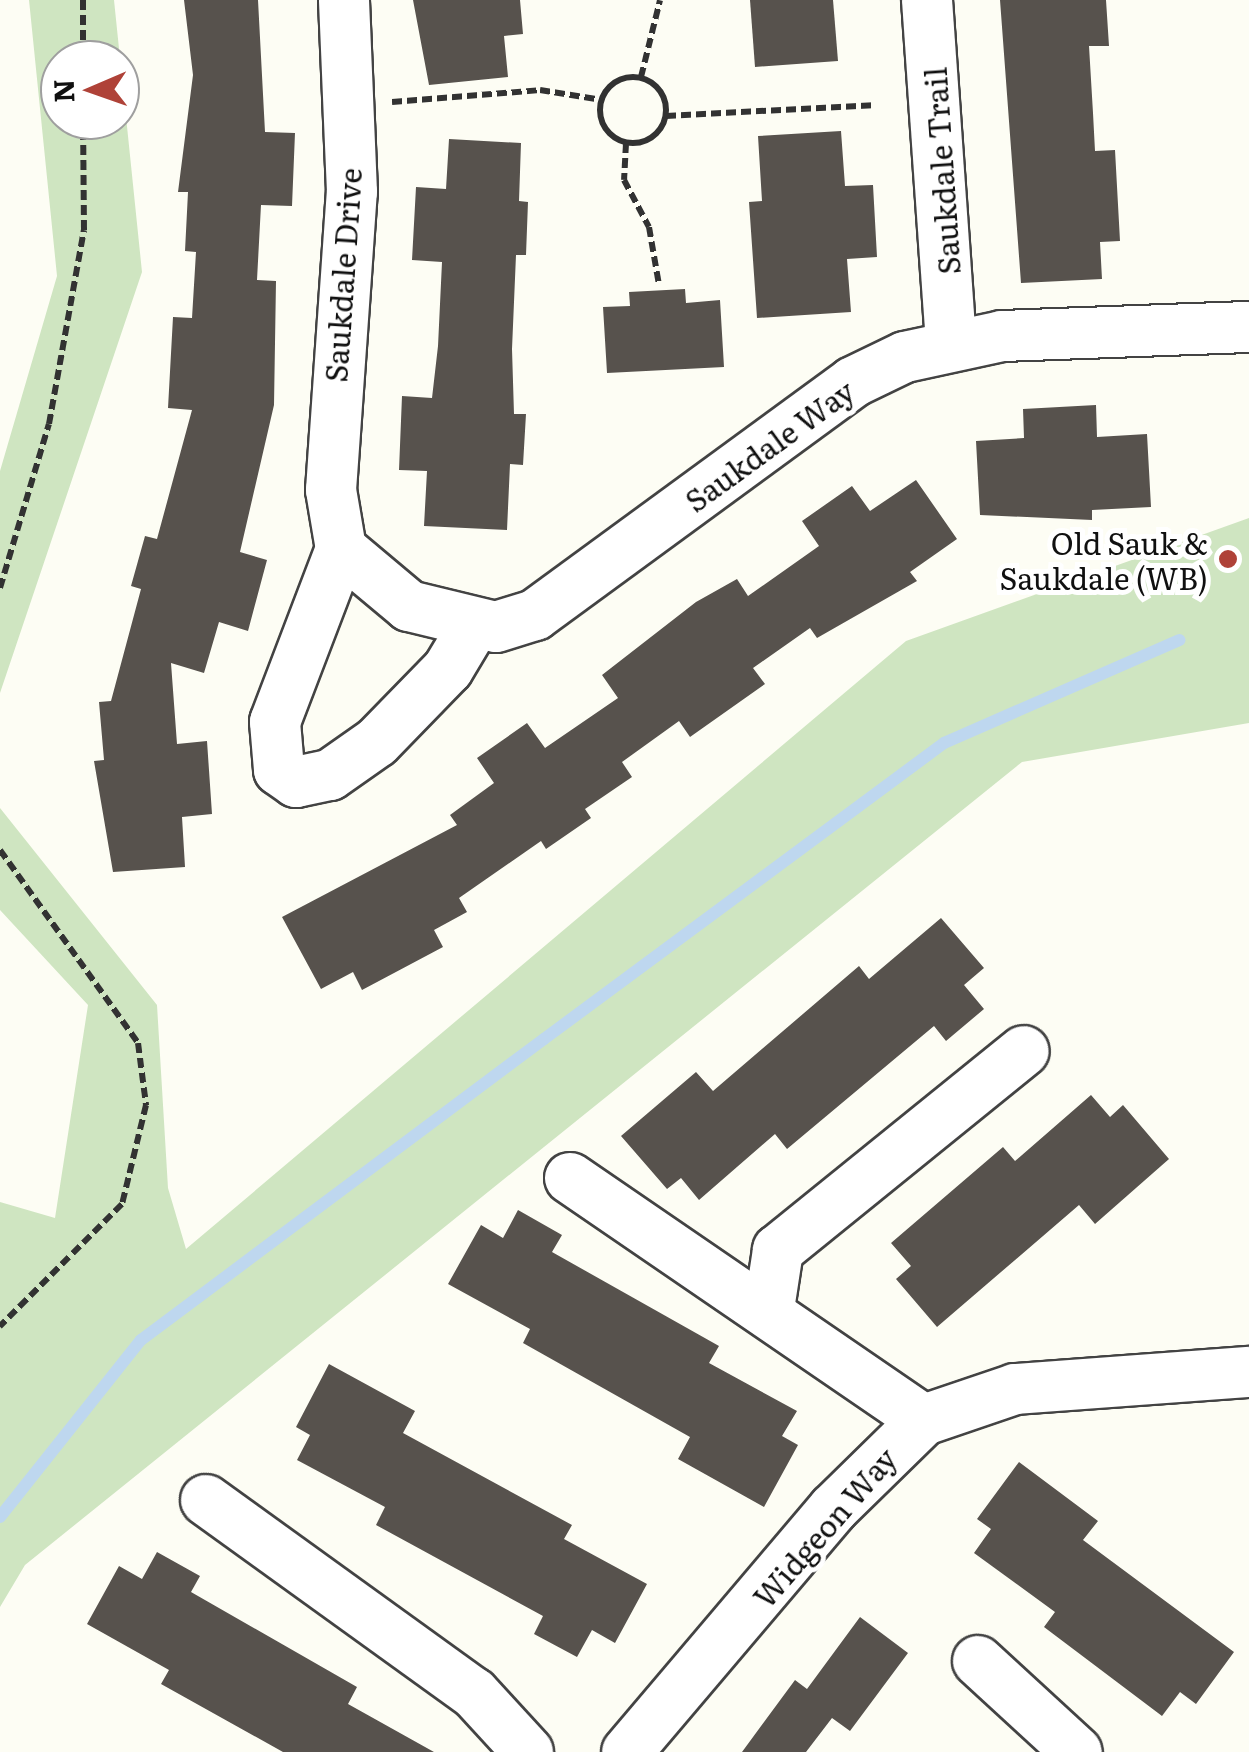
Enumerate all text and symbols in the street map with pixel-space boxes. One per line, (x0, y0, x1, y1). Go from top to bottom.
north arrow (40, 40, 140, 140)
street label: Saukdale Trail (916, 66, 966, 276)
text: N (41, 79, 83, 103)
street label: Saukdale Drive (317, 167, 367, 383)
street label: Saukdale Way (678, 372, 860, 518)
place label: Old Sauk & Saukdale (WB) (1000, 524, 1208, 594)
marker: Old Sauk & Saukdale (WB) (1217, 548, 1239, 570)
street label: Widgeon Way (745, 1440, 903, 1614)

